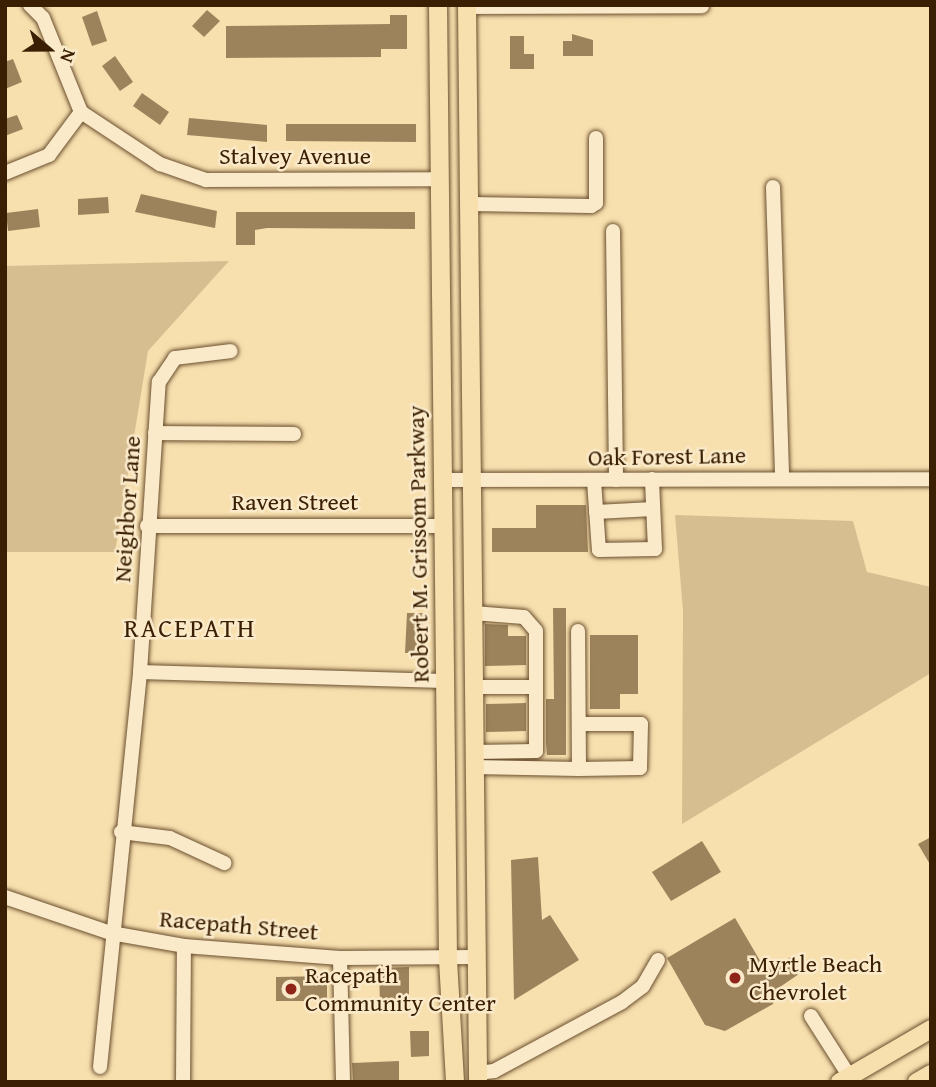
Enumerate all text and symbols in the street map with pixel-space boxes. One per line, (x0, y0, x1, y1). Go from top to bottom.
north arrow (14, 14, 84, 84)
text: N (53, 45, 84, 67)
street label: Stalvey Avenue (219, 142, 371, 170)
street label: Robert M. Grissom Parkway (401, 405, 435, 683)
street label: Neighbor Lane (108, 435, 146, 583)
street label: Oak Forest Lane (588, 440, 746, 472)
street label: Raven Street (232, 488, 358, 516)
district label: RACEPATH (125, 612, 255, 644)
street label: Racepath Street (158, 904, 320, 946)
place label: Myrtle Beach Chevrolet (749, 950, 882, 1006)
place label: Racepath Community Center (305, 961, 496, 1017)
marker: Myrtle Beach Chevrolet (727, 970, 743, 986)
marker: Racepath Community Center (283, 981, 299, 997)

